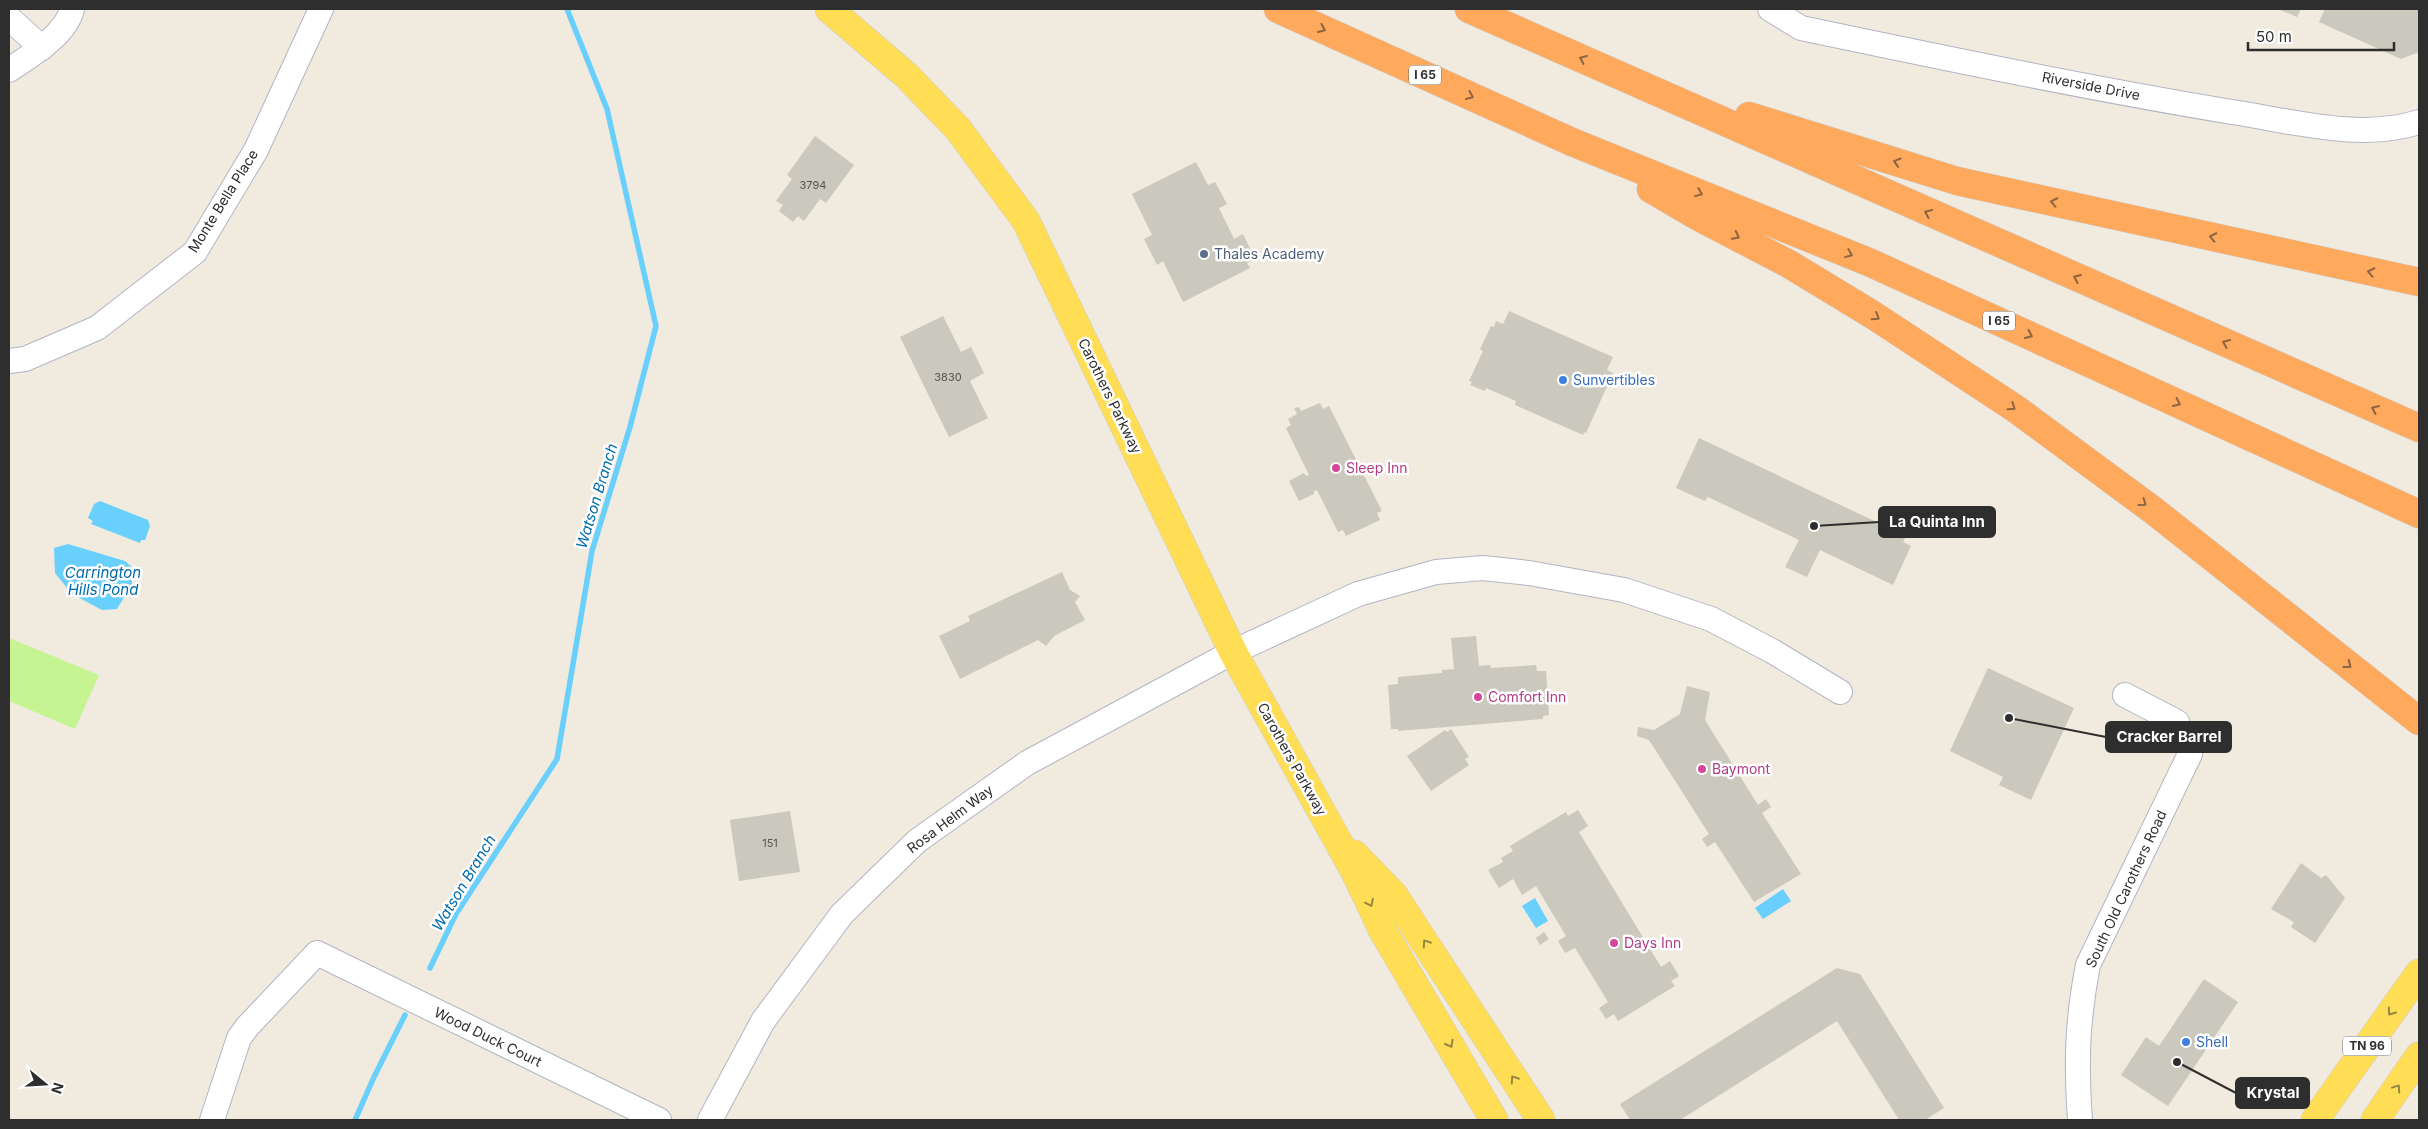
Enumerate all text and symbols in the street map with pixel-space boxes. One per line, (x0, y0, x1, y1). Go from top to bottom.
scale bar (2248, 20, 2394, 52)
one-way arrow (1317, 22, 1326, 33)
text: 50 m (2256, 27, 2292, 46)
one-way arrow (1579, 55, 1588, 66)
road number: I 65 (1409, 66, 1441, 84)
street label: Riverside Drive (2041, 68, 2142, 103)
one-way arrow (1465, 89, 1474, 100)
street label: Monte Bella Place (184, 146, 261, 255)
one-way arrow (1893, 158, 1901, 168)
house number: 3794 (800, 178, 826, 192)
one-way arrow (1694, 187, 1702, 197)
one-way arrow (2050, 197, 2059, 208)
one-way arrow (1924, 208, 1933, 219)
one-way arrow (1731, 230, 1740, 240)
one-way arrow (2208, 232, 2217, 243)
place label: Thales Academy (1214, 245, 1325, 262)
marker: Thales Academy (1198, 248, 1210, 260)
one-way arrow (1844, 248, 1853, 258)
one-way arrow (2367, 267, 2376, 278)
one-way arrow (2073, 273, 2082, 284)
one-way arrow (1871, 311, 1880, 321)
road number: I 65 (1983, 312, 2015, 331)
one-way arrow (2024, 329, 2033, 340)
street label: Carothers Parkway (1075, 335, 1146, 456)
one-way arrow (2222, 339, 2231, 350)
house number: 3830 (934, 370, 962, 384)
place label: Sunvertibles (1573, 371, 1655, 388)
marker: Sunvertibles (1557, 374, 1569, 386)
one-way arrow (2172, 397, 2181, 407)
one-way arrow (2006, 401, 2016, 410)
one-way arrow (2371, 404, 2380, 415)
water label: Watson Branch (572, 441, 622, 551)
place label: Sleep Inn (1346, 459, 1408, 476)
marker: Sleep Inn (1330, 462, 1342, 474)
one-way arrow (2137, 497, 2147, 506)
callout: La Quinta Inn (1879, 507, 1995, 537)
text: La Quinta Inn (1889, 512, 1985, 531)
water label: Carrington Hills Pond (65, 563, 141, 599)
one-way arrow (2342, 659, 2352, 668)
place label: Comfort Inn (1488, 688, 1566, 705)
marker: Comfort Inn (1472, 691, 1484, 703)
street label: Carothers Parkway (1254, 699, 1330, 818)
callout: Cracker Barrel (2106, 722, 2231, 752)
text: Cracker Barrel (2116, 727, 2222, 746)
place label: Baymont (1712, 760, 1771, 777)
marker: Baymont (1696, 763, 1708, 775)
street label: Rosa Helm Way (903, 781, 996, 856)
street label: South Old Carothers Road (2082, 807, 2170, 970)
water label: Watson Branch (427, 831, 500, 934)
house number: 151 (762, 836, 778, 850)
one-way arrow (1364, 898, 1374, 907)
place label: Days Inn (1624, 934, 1681, 951)
marker: Days Inn (1608, 937, 1620, 949)
one-way arrow (1422, 940, 1432, 949)
street label: Wood Duck Court (432, 1003, 545, 1070)
one-way arrow (2388, 1007, 2397, 1016)
place label: Shell (2196, 1033, 2228, 1050)
marker: Shell (2180, 1036, 2192, 1048)
road number: TN 96 (2343, 1036, 2391, 1056)
one-way arrow (1443, 1039, 1453, 1048)
north arrow (20, 1059, 70, 1109)
one-way arrow (1511, 1076, 1521, 1085)
callout: Krystal (2236, 1078, 2309, 1108)
text: N (48, 1080, 68, 1096)
text: Krystal (2247, 1083, 2299, 1102)
one-way arrow (2391, 1084, 2401, 1093)

